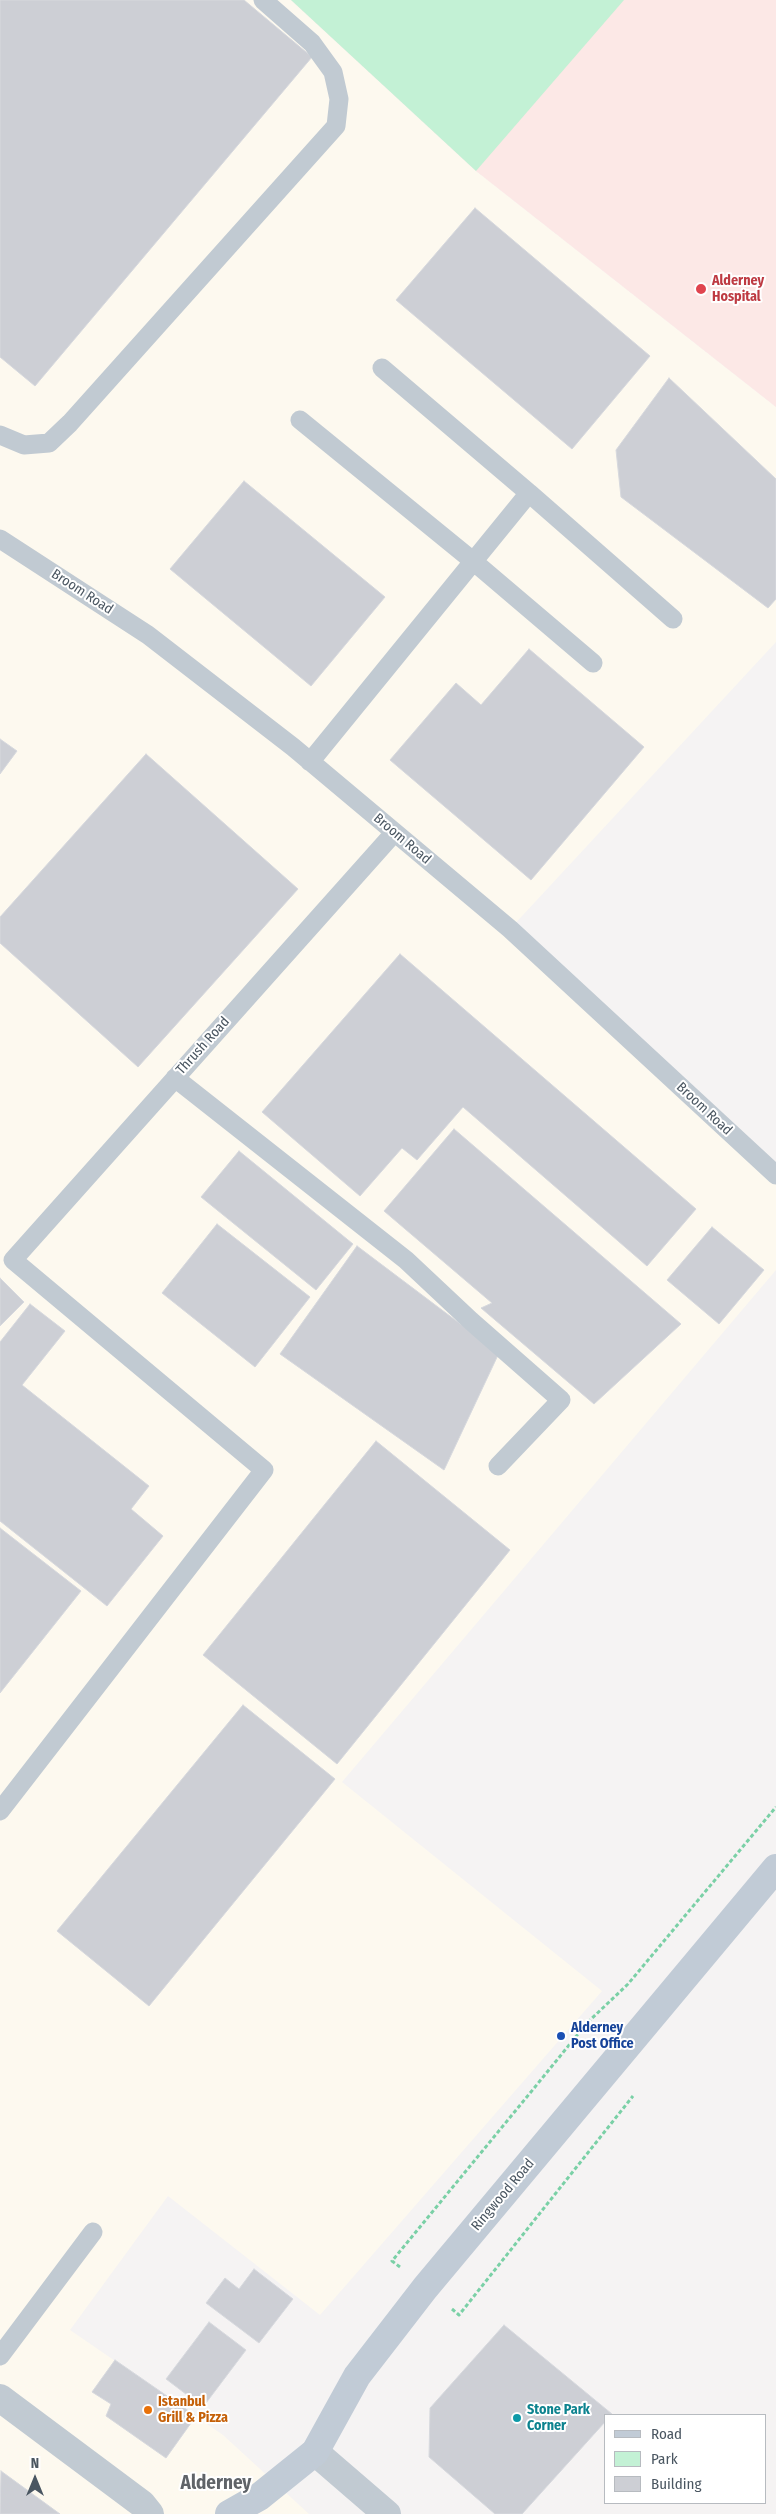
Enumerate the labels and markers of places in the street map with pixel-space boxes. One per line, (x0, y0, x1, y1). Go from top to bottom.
place label: Alderney Hospital (712, 273, 764, 306)
marker: Alderney Hospital (694, 282, 708, 296)
place label: Alderney Post Office (571, 2020, 634, 2052)
marker: Alderney Post Office (555, 2030, 567, 2042)
place label: Istanbul Grill & Pizza (158, 2394, 228, 2426)
place label: Stone Park Corner (527, 2402, 590, 2434)
marker: Istanbul Grill & Pizza (142, 2404, 154, 2416)
marker: Stone Park Corner (511, 2412, 523, 2424)

